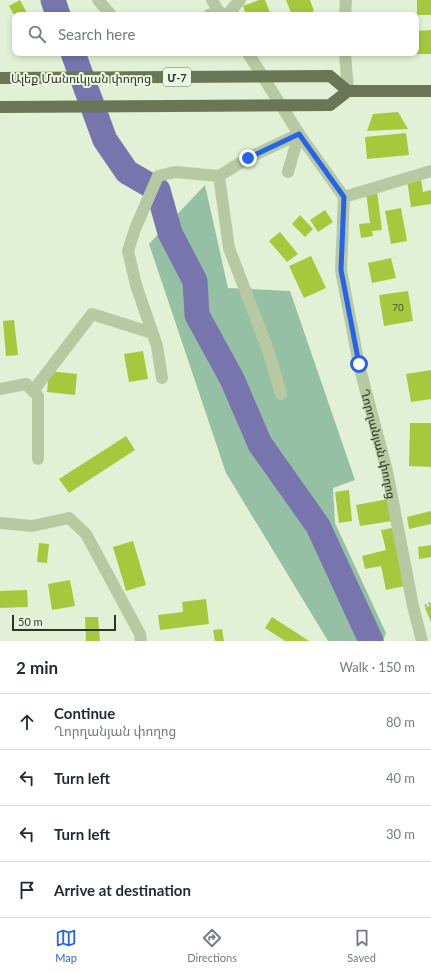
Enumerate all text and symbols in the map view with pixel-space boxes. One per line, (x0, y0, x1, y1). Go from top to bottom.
search box (12, 12, 419, 56)
icon: search (26, 23, 48, 45)
text: Search here (58, 25, 135, 43)
road number: Մ-7 (163, 68, 191, 86)
street label: Ալեք Մանուկյան փողոց (11, 71, 151, 86)
route end (239, 149, 257, 167)
house number: 70 (392, 301, 404, 313)
route start (350, 355, 368, 373)
street label: Ղորղանյան փողոց (358, 387, 400, 500)
scale bar (12, 613, 116, 632)
text: 50 m (18, 615, 43, 628)
text: 2 min (16, 657, 58, 678)
text: Walk · 150 m (339, 659, 415, 675)
text: Continue (54, 704, 115, 722)
icon: ahead (16, 711, 38, 733)
text: 80 m (386, 714, 415, 730)
text: Ղորղանյան փողոց (54, 723, 176, 739)
icon: left (16, 767, 38, 789)
text: Turn left (54, 769, 110, 787)
text: 40 m (386, 770, 415, 786)
icon: left (16, 823, 38, 845)
text: Turn left (54, 825, 110, 843)
text: 30 m (386, 826, 415, 842)
icon: arrive (16, 879, 38, 901)
text: Arrive at destination (54, 881, 191, 899)
tab: Map (55, 927, 77, 964)
tab: Directions (187, 927, 237, 964)
tab: Saved (347, 927, 376, 964)

